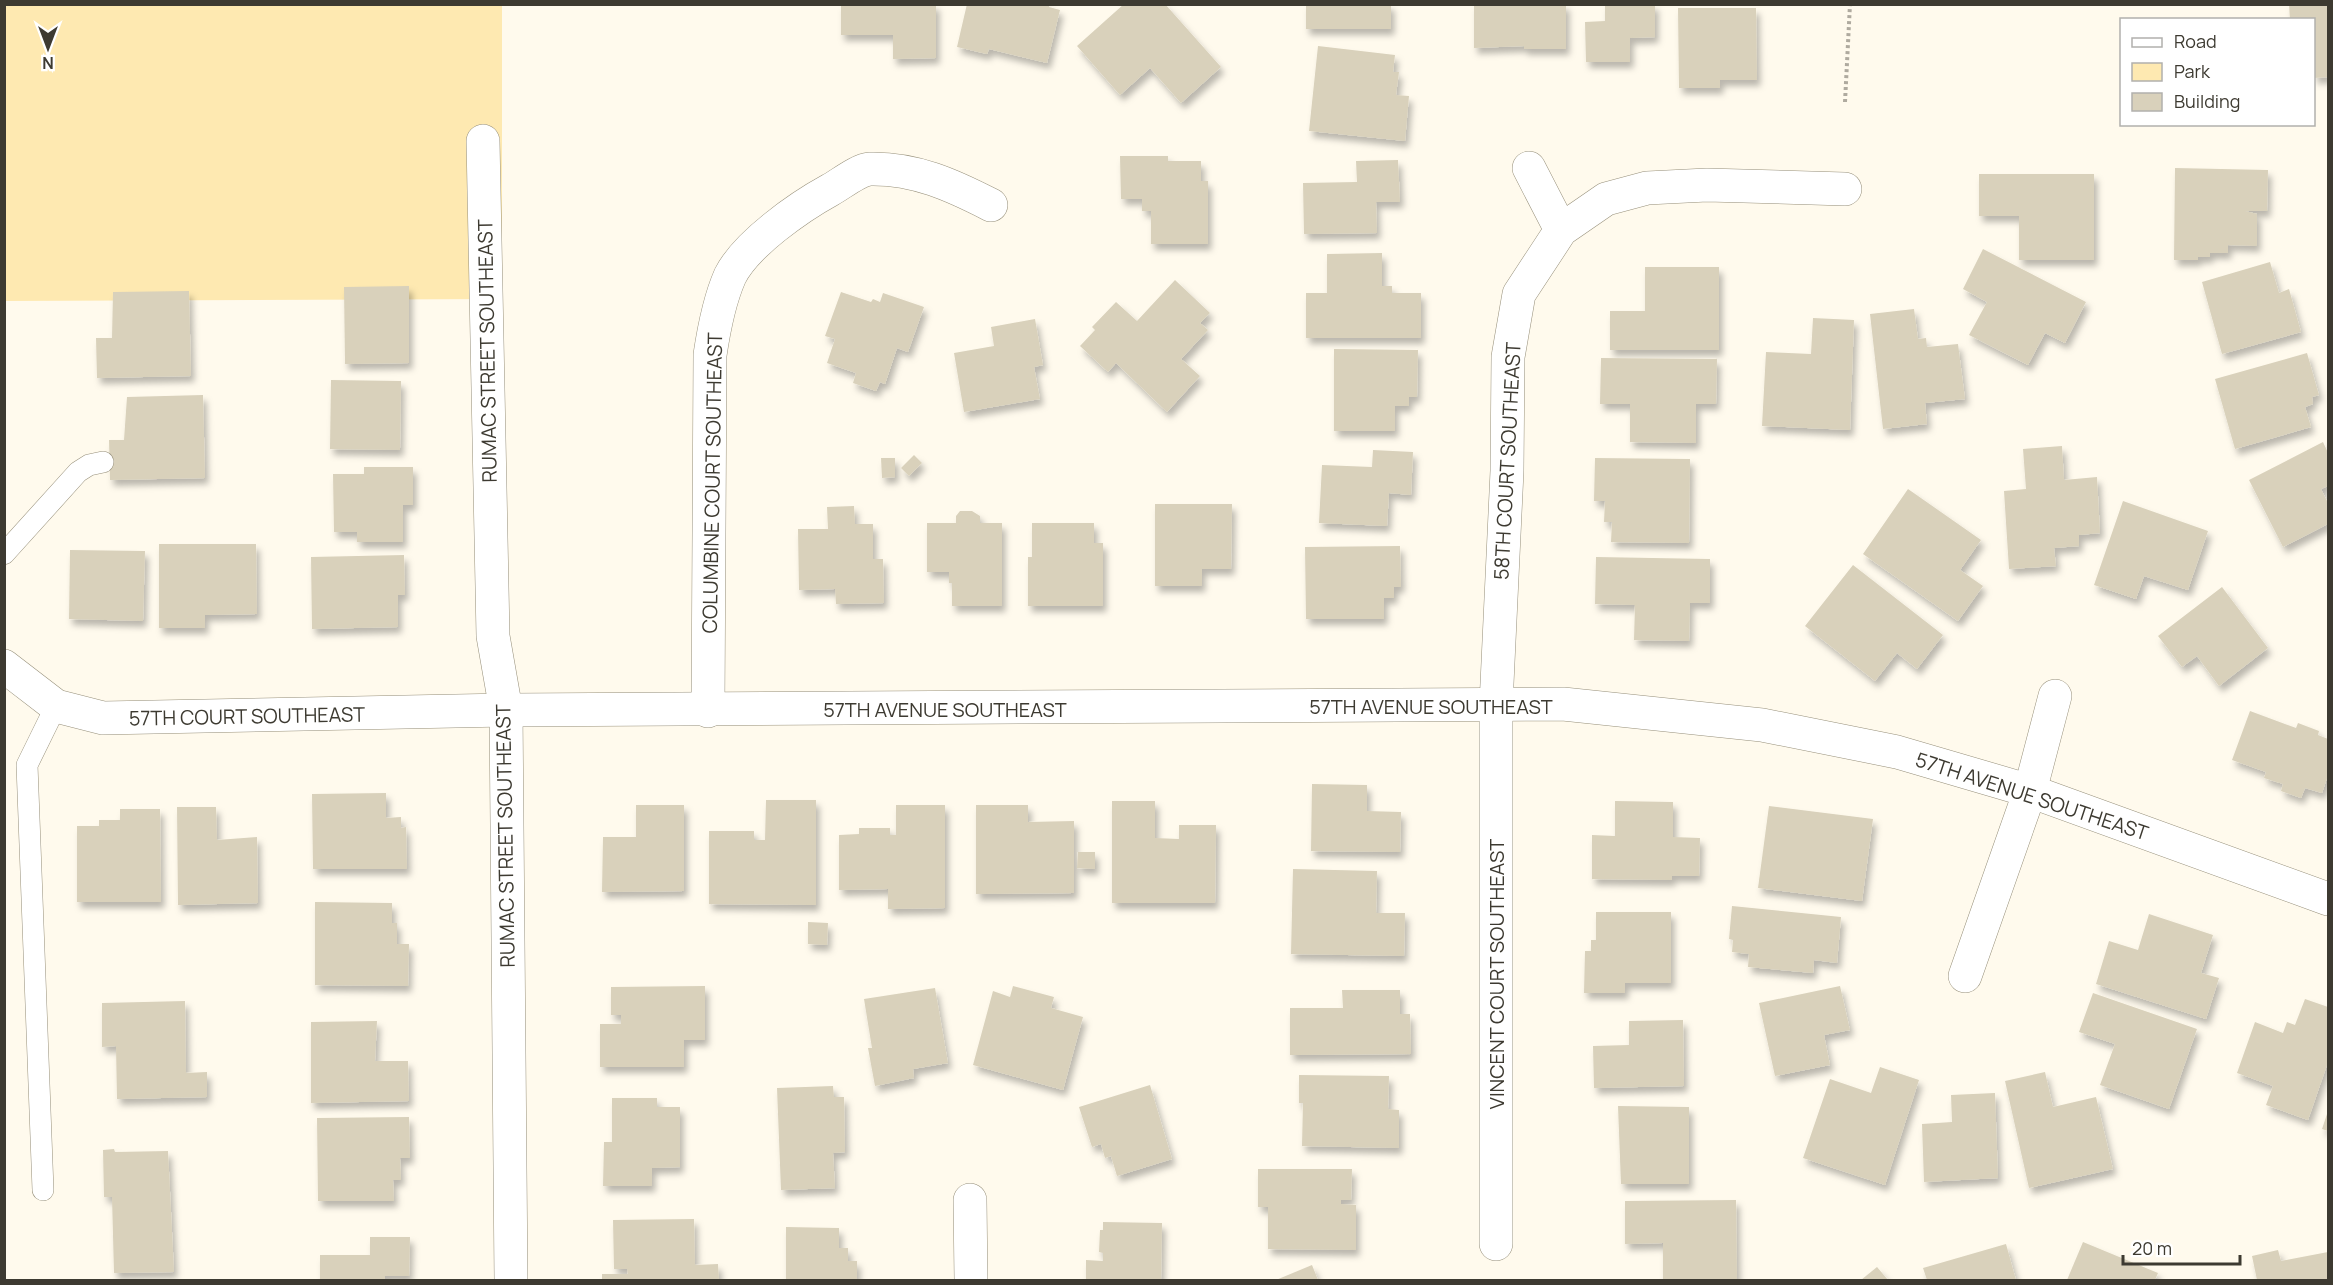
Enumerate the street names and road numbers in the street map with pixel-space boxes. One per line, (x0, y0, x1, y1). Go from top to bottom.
street label: RUMAC STREET SOUTHEAST (471, 219, 503, 483)
street label: COLUMBINE COURT SOUTHEAST (696, 332, 728, 634)
street label: 58TH COURT SOUTHEAST (1487, 341, 1527, 581)
street label: 57TH AVENUE SOUTHEAST (1309, 693, 1553, 720)
street label: 57TH AVENUE SOUTHEAST (823, 696, 1067, 723)
street label: 57TH COURT SOUTHEAST (129, 700, 365, 732)
street label: RUMAC STREET SOUTHEAST (489, 704, 521, 968)
street label: 57TH AVENUE SOUTHEAST (1912, 746, 2152, 846)
street label: VINCENT COURT SOUTHEAST (1483, 839, 1510, 1109)

